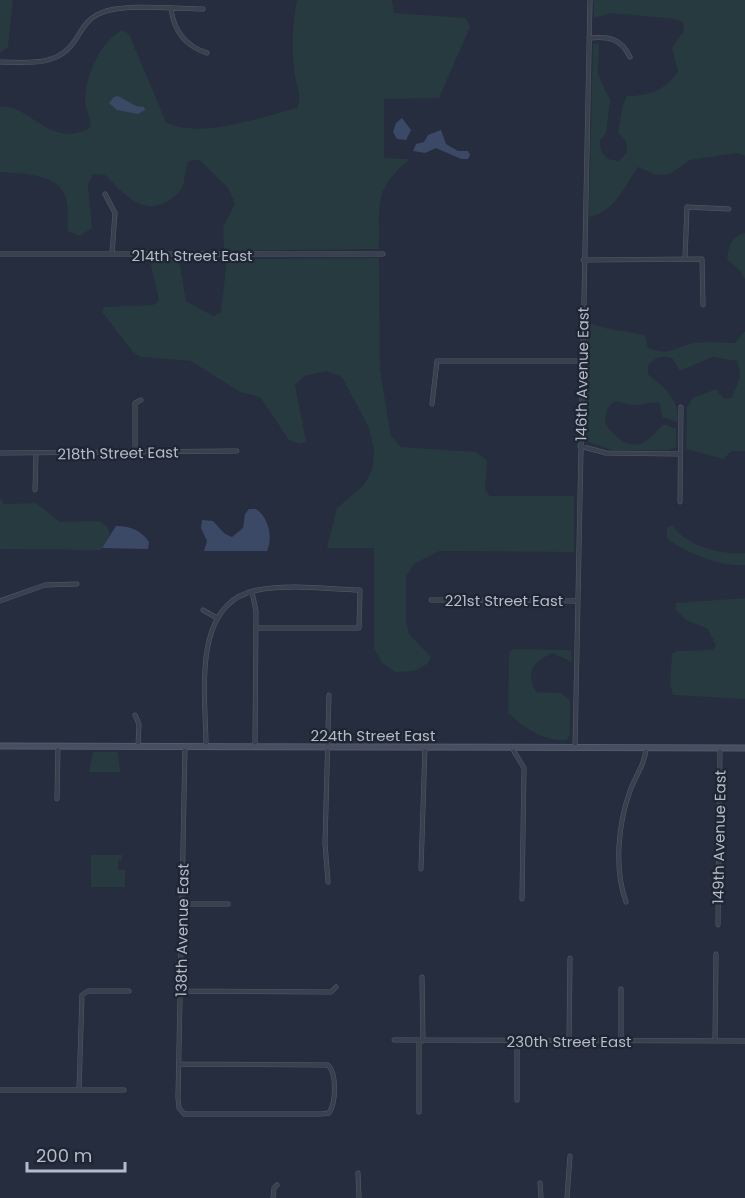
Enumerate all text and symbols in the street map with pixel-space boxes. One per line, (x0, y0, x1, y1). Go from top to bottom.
street label: 214th Street East (132, 245, 252, 266)
street label: 146th Avenue East (570, 307, 594, 441)
street label: 218th Street East (57, 441, 179, 465)
street label: 221st Street East (445, 590, 563, 611)
street label: 224th Street East (311, 725, 435, 746)
street label: 149th Avenue East (707, 770, 731, 904)
street label: 138th Avenue East (170, 863, 194, 997)
street label: 230th Street East (507, 1031, 632, 1052)
scale bar (27, 1135, 124, 1173)
text: 200 m (36, 1143, 92, 1168)

